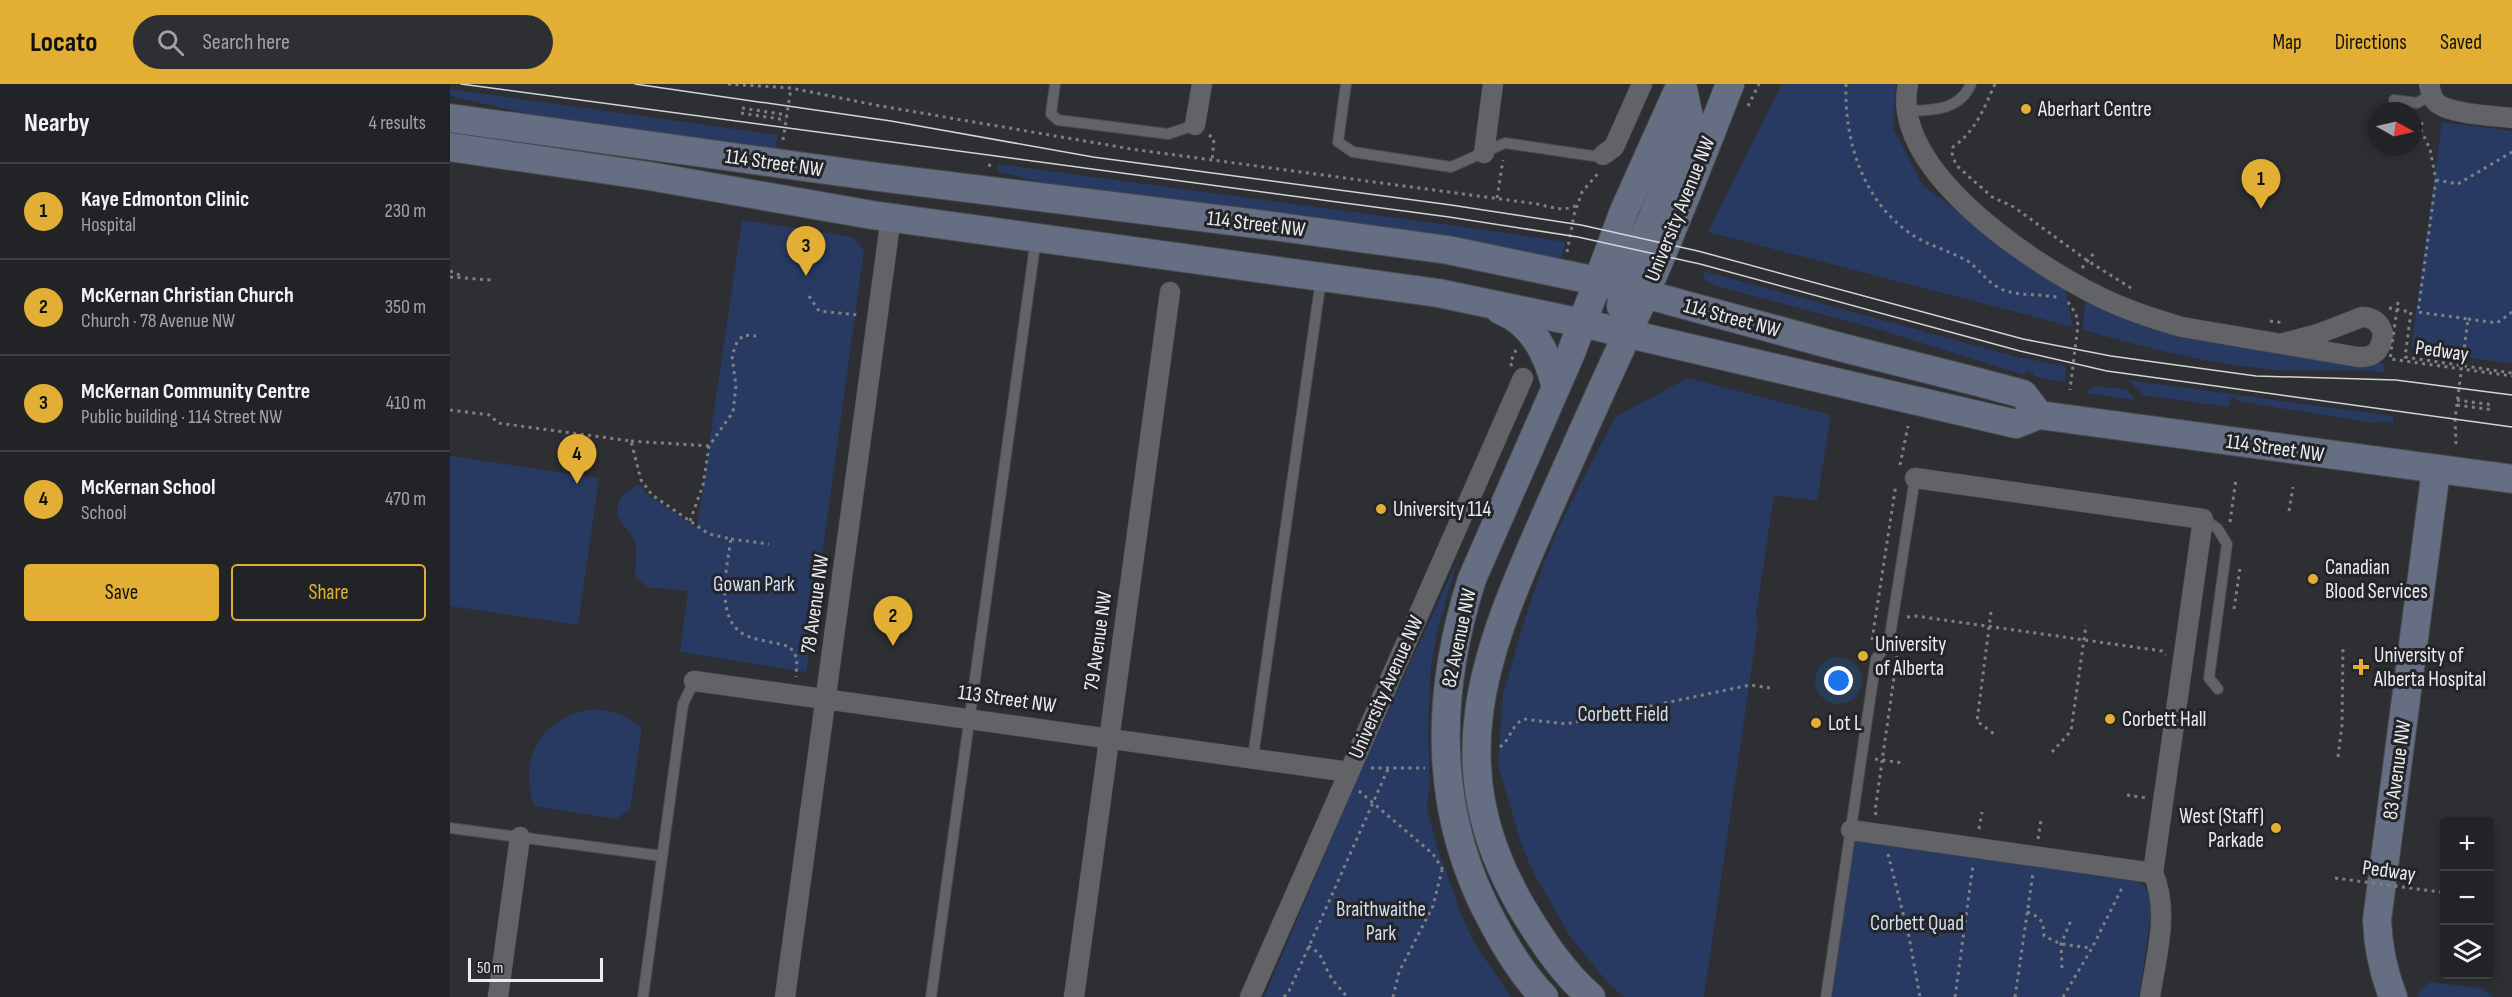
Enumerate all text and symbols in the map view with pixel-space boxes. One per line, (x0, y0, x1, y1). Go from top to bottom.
search box (133, 15, 553, 69)
text: Locato (30, 26, 97, 59)
icon: search (154, 26, 187, 59)
text: Search here (202, 29, 290, 56)
text: Map (2272, 30, 2302, 55)
text: Directions (2335, 30, 2407, 55)
text: Saved (2440, 30, 2482, 55)
place label: Aberhart Centre (2037, 97, 2152, 122)
marker: Aberhart Centre (2019, 102, 2033, 116)
north arrow (2368, 102, 2422, 156)
text: Nearby (24, 108, 90, 139)
text: 4 results (369, 111, 426, 135)
street label: University Avenue NW (1640, 133, 1721, 285)
street label: 114 Street NW (723, 144, 825, 182)
pin: 1 (2242, 160, 2280, 209)
text: Kaye Edmonton Clinic (81, 186, 249, 213)
text: 1 (40, 199, 47, 223)
text: 230 m (384, 199, 426, 223)
street label: 114 Street NW (1205, 206, 1307, 242)
text: Hospital (81, 213, 136, 237)
pin: 3 (786, 226, 826, 276)
text: McKernan Christian Church (81, 282, 294, 309)
street label: 114 Street NW (1681, 293, 1783, 343)
text: 2 (39, 295, 48, 319)
text: 350 m (385, 295, 426, 319)
text: Church · 78 Avenue NW (81, 309, 235, 333)
street label: Pedway (2414, 335, 2470, 367)
text: McKernan Community Centre (81, 378, 310, 405)
text: 3 (39, 391, 48, 415)
text: 410 m (386, 391, 426, 415)
text: Public building · 114 Street NW (81, 405, 282, 429)
street label: 114 Street NW (2224, 429, 2326, 467)
pin: 4 (558, 434, 596, 484)
text: McKernan School (81, 474, 215, 501)
text: 4 (39, 487, 48, 511)
text: 470 m (385, 487, 426, 511)
place label: University 114 (1393, 497, 1491, 522)
text: School (81, 501, 126, 525)
marker: University 114 (1374, 502, 1388, 516)
street label: 78 Avenue NW (796, 552, 834, 655)
place label: Canadian Blood Services (2325, 555, 2428, 604)
button: Save (24, 564, 219, 621)
button: Share (231, 564, 426, 621)
park label: Gowan Park (713, 572, 795, 597)
marker: Canadian Blood Services (2306, 572, 2320, 586)
street label: 82 Avenue NW (1436, 586, 1482, 690)
street label: 79 Avenue NW (1079, 589, 1117, 692)
pin: 2 (874, 596, 912, 646)
street label: University Avenue NW (1343, 611, 1429, 762)
place label: University of Alberta (1875, 632, 1946, 681)
place label: University of Alberta Hospital (2373, 643, 2486, 692)
marker: University of Alberta (1856, 649, 1870, 663)
marker: University of Alberta Hospital (2352, 658, 2370, 676)
your location (1824, 666, 1853, 695)
street label: 113 Street NW (956, 680, 1058, 718)
park label: Corbett Field (1577, 702, 1669, 727)
place label: Corbett Hall (2122, 707, 2207, 732)
place label: Lot L (1828, 711, 1862, 736)
marker: Corbett Hall (2103, 712, 2117, 726)
marker: Lot L (1809, 716, 1823, 730)
street label: 83 Avenue NW (2378, 718, 2416, 821)
place label: West (Staff) Parkade (2179, 804, 2264, 853)
map controls (2440, 817, 2494, 979)
button: + (2440, 817, 2494, 871)
marker: West (Staff) Parkade (2269, 821, 2283, 835)
street label: Pedway (2361, 855, 2417, 887)
button: − (2440, 871, 2494, 925)
park label: Braithwaithe Park (1336, 897, 1426, 946)
park label: Corbett Quad (1870, 911, 1964, 936)
button: layers (2440, 925, 2494, 979)
scale bar (468, 955, 603, 982)
text: 50 m (477, 959, 503, 978)

